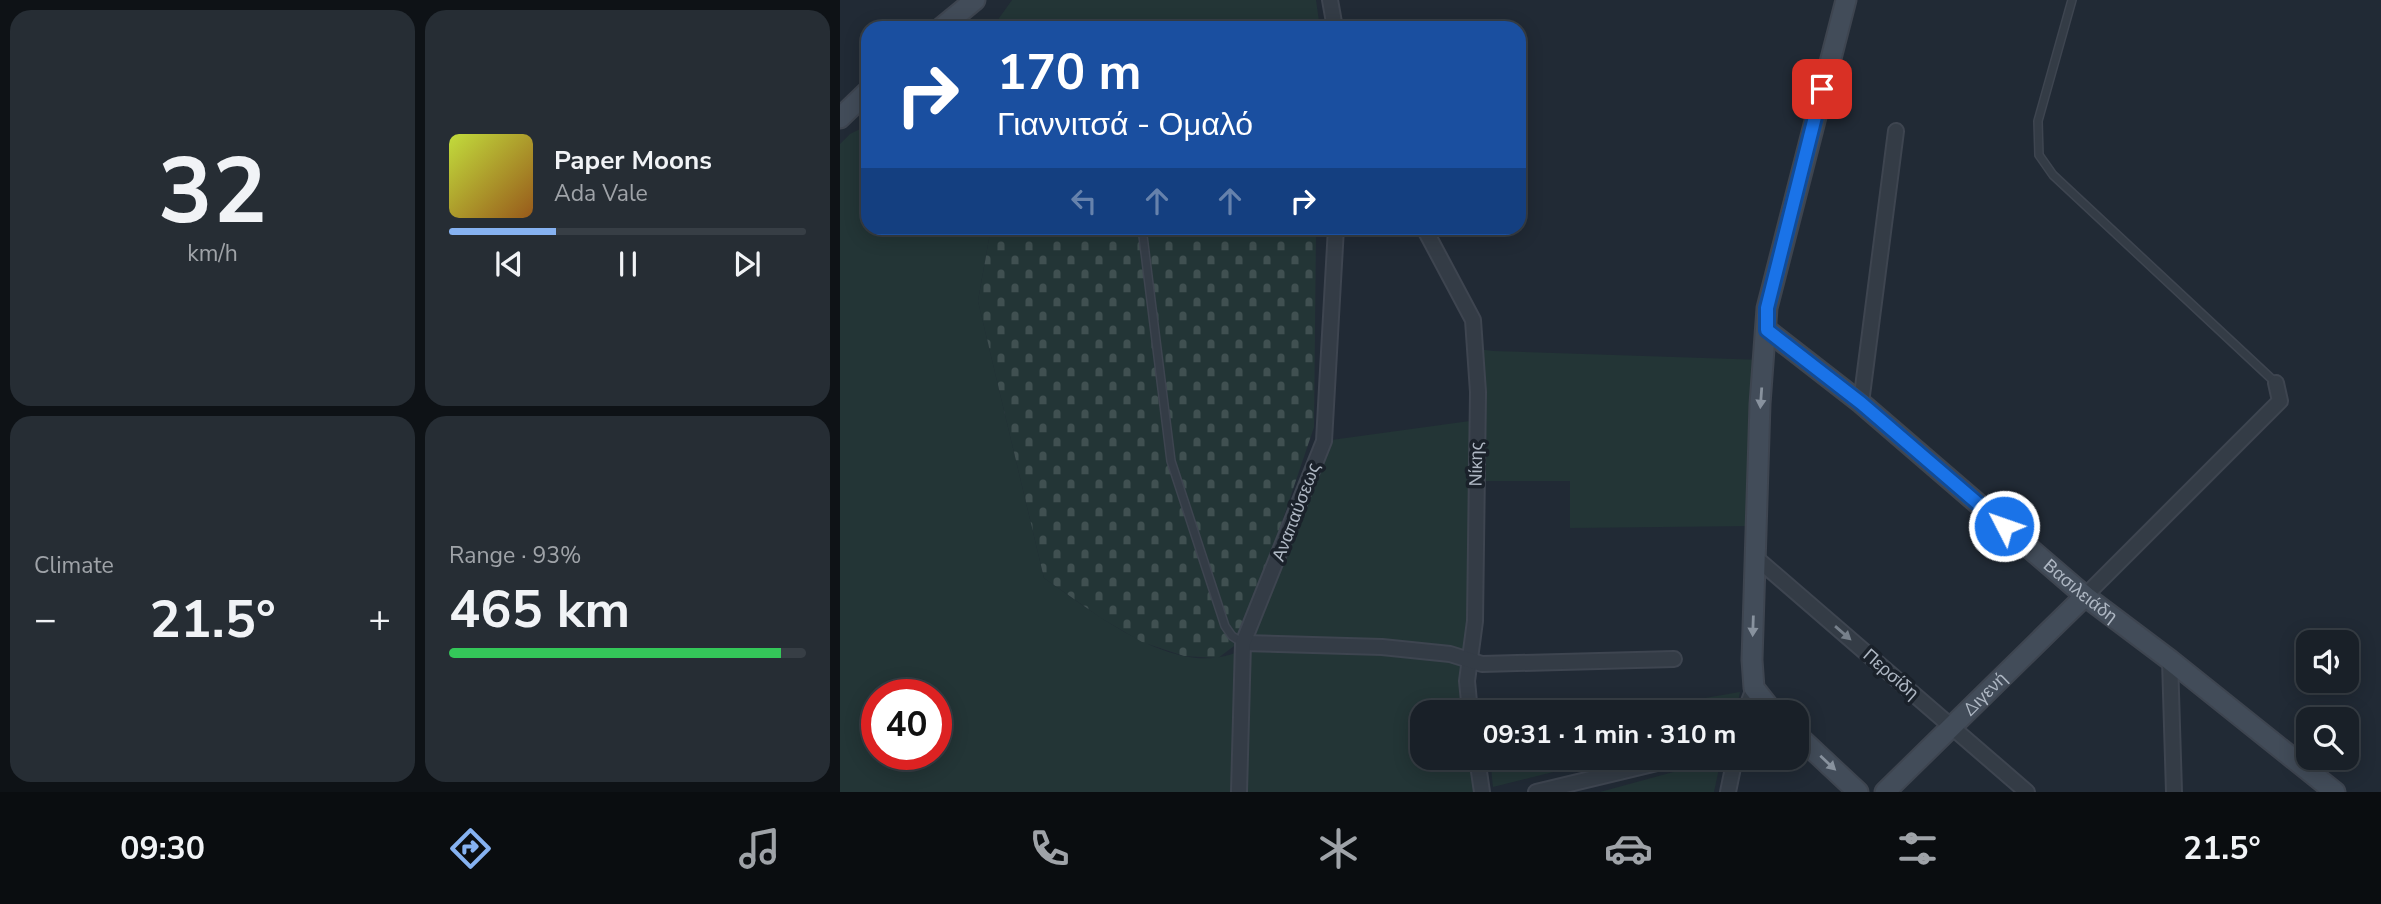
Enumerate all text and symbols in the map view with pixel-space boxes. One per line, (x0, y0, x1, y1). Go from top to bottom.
text: 170 m (997, 39, 1141, 106)
icon: right (882, 49, 973, 140)
pin (1792, 59, 1852, 119)
icon: arrive (1803, 70, 1841, 108)
text: Γιαννιτσά - Ομαλό (997, 103, 1253, 146)
text: 32 (158, 130, 267, 254)
text: Paper Moons (554, 143, 712, 178)
text: Ada Vale (554, 178, 648, 209)
icon: left (1065, 182, 1103, 220)
icon: ahead (1138, 182, 1176, 220)
icon: ahead (1211, 182, 1249, 220)
icon: right (1284, 182, 1322, 220)
text: km/h (187, 238, 238, 269)
icon: previous (490, 245, 528, 283)
icon: pause (609, 245, 647, 283)
icon: next (728, 245, 766, 283)
one-way arrow (1755, 388, 1766, 410)
street label: Νίκης (1464, 441, 1488, 487)
street label: Αναπαύσεως (1266, 459, 1326, 565)
position arrow (1967, 489, 2041, 563)
text: Range · 93% (449, 540, 581, 571)
text: Climate (34, 550, 114, 581)
street label: Βασιλειάδη (2038, 553, 2122, 628)
text: 465 km (449, 574, 630, 645)
text: 21.5° (149, 584, 276, 655)
text: − (34, 594, 57, 645)
text: + (368, 594, 391, 645)
one-way arrow (1748, 615, 1759, 637)
one-way arrow (1834, 625, 1852, 641)
map controls (2296, 630, 2359, 770)
button: sound (2296, 630, 2359, 693)
street label: Περσίδη (1858, 643, 1924, 705)
street label: Διγενή (1958, 667, 2012, 721)
speed limit sign: 40 (861, 679, 952, 770)
button: search (2296, 707, 2359, 770)
text: 09:31 · 1 min · 310 m (1483, 717, 1736, 752)
one-way arrow (1819, 755, 1836, 771)
icon: directions (446, 824, 495, 873)
icon: music (735, 824, 784, 873)
icon: phone (1025, 824, 1074, 873)
icon: climate (1314, 824, 1363, 873)
icon: car (1604, 824, 1653, 873)
icon: filters (1893, 824, 1942, 873)
text: 09:30 (120, 827, 205, 870)
text: 21.5° (2183, 827, 2261, 870)

